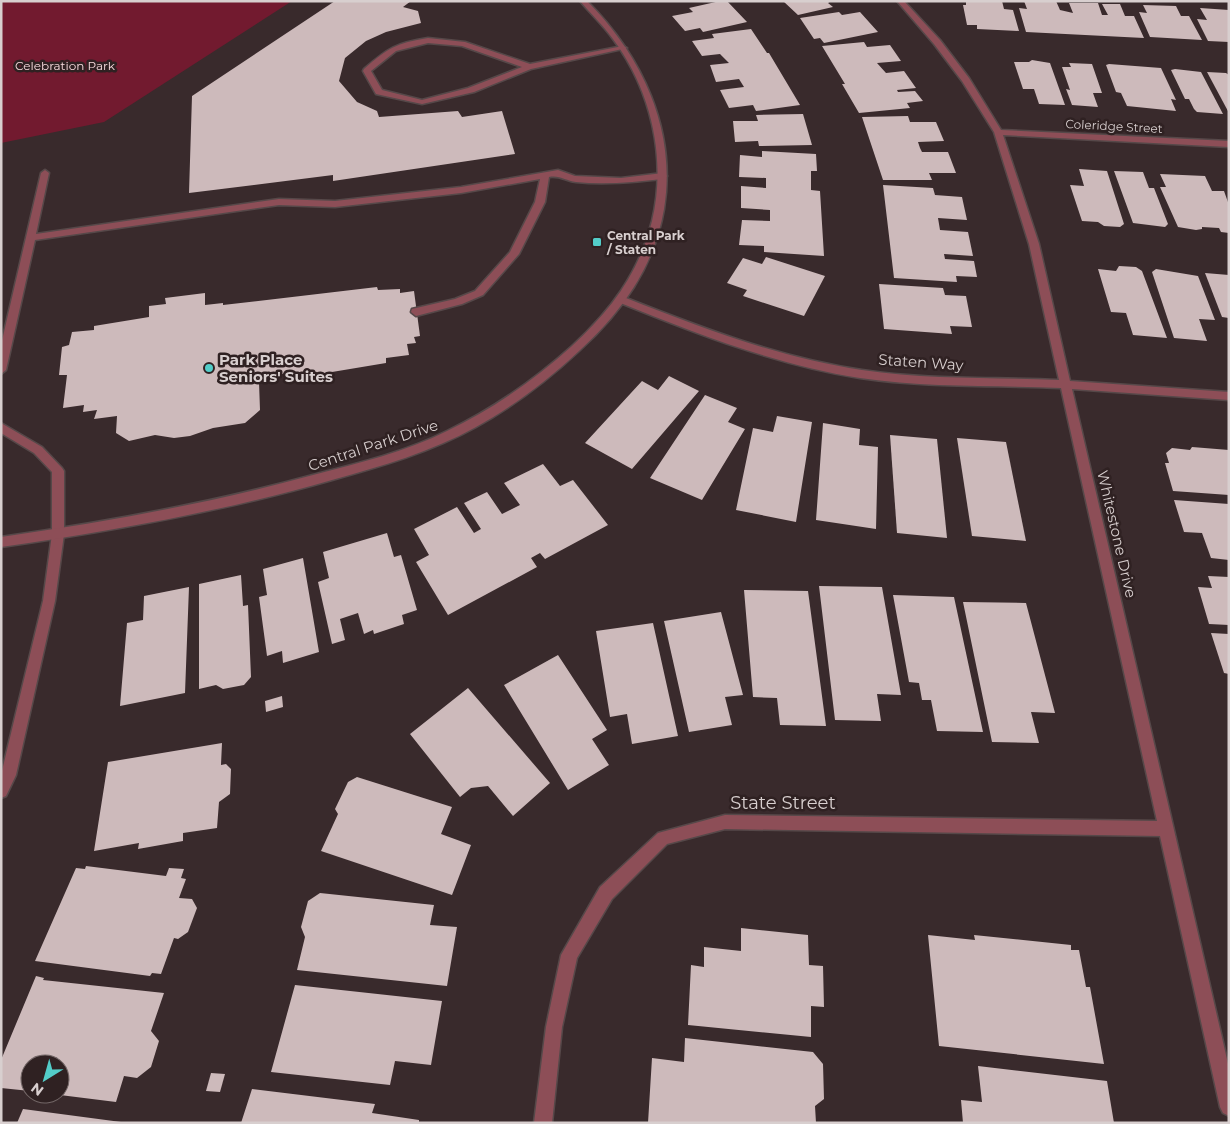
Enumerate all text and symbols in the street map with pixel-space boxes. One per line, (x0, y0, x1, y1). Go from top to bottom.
park label: Celebration Park (15, 58, 116, 73)
street label: Coleridge Street (1065, 116, 1163, 136)
place label: Central Park / Staten (606, 228, 685, 257)
marker: Central Park / Staten (591, 236, 603, 248)
place label: Park Place Seniors' Suites (219, 350, 333, 386)
street label: Staten Way (878, 350, 965, 375)
marker: Park Place Seniors' Suites (203, 362, 215, 374)
street label: Central Park Drive (306, 415, 440, 475)
street label: Whitestone Drive (1093, 468, 1141, 600)
street label: State Street (730, 792, 836, 814)
north arrow (20, 1054, 70, 1104)
text: N (27, 1079, 47, 1100)

